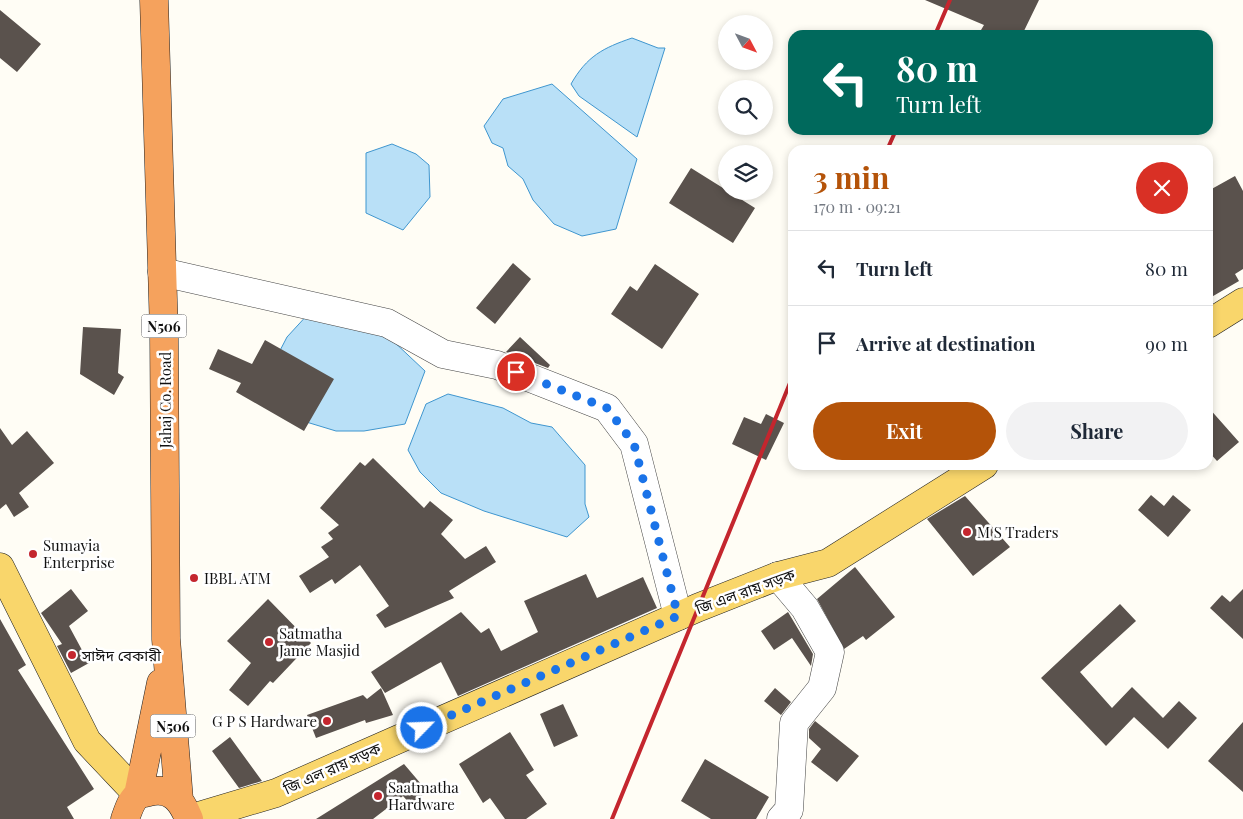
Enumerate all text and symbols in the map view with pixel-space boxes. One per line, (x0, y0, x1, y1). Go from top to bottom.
north arrow (718, 15, 772, 70)
map controls (718, 15, 773, 200)
text: 80 m (896, 44, 978, 91)
icon: left (813, 50, 878, 115)
button: search (718, 80, 773, 135)
text: Turn left (896, 89, 981, 119)
button: layers (718, 145, 773, 200)
text: 3 min (813, 157, 889, 197)
button: close (1136, 162, 1188, 214)
text: 170 m · 09:21 (813, 196, 901, 217)
icon: left (813, 254, 841, 282)
text: Turn left (856, 255, 933, 281)
text: 80 m (1145, 255, 1188, 281)
road number: N506 (142, 314, 186, 338)
icon: arrive (813, 329, 841, 357)
text: Arrive at destination (856, 330, 1036, 356)
text: 90 m (1145, 330, 1188, 356)
pin (495, 351, 537, 393)
street label: Jahaj Co. Road (155, 352, 175, 449)
icon: arrive (502, 358, 530, 386)
button: Exit (813, 402, 996, 460)
button: Share (1006, 402, 1188, 460)
place label: M S Traders (977, 522, 1058, 542)
marker: M S Traders (961, 526, 973, 538)
place label: Sumayia Enterprise (43, 535, 115, 572)
marker: Sumayia Enterprise (27, 548, 39, 560)
street label: জি এল রায় সড়ক (692, 563, 798, 619)
place label: IBBL ATM (204, 568, 271, 588)
marker: IBBL ATM (188, 572, 200, 584)
place label: Satmatha Jame Masjid (278, 623, 360, 660)
marker: Satmatha Jame Masjid (263, 636, 275, 648)
place label: সাঈদ বেকারী (81, 645, 162, 665)
marker: সাঈদ বেকারী (66, 649, 78, 661)
position arrow (395, 701, 447, 753)
place label: G P S Hardware (212, 711, 317, 731)
road number: N506 (150, 714, 196, 738)
marker: G P S Hardware (321, 715, 333, 727)
street label: জি এল রায় সড়ক (279, 737, 385, 799)
place label: Saatmatha Hardware (388, 777, 459, 814)
marker: Saatmatha Hardware (372, 790, 384, 802)

